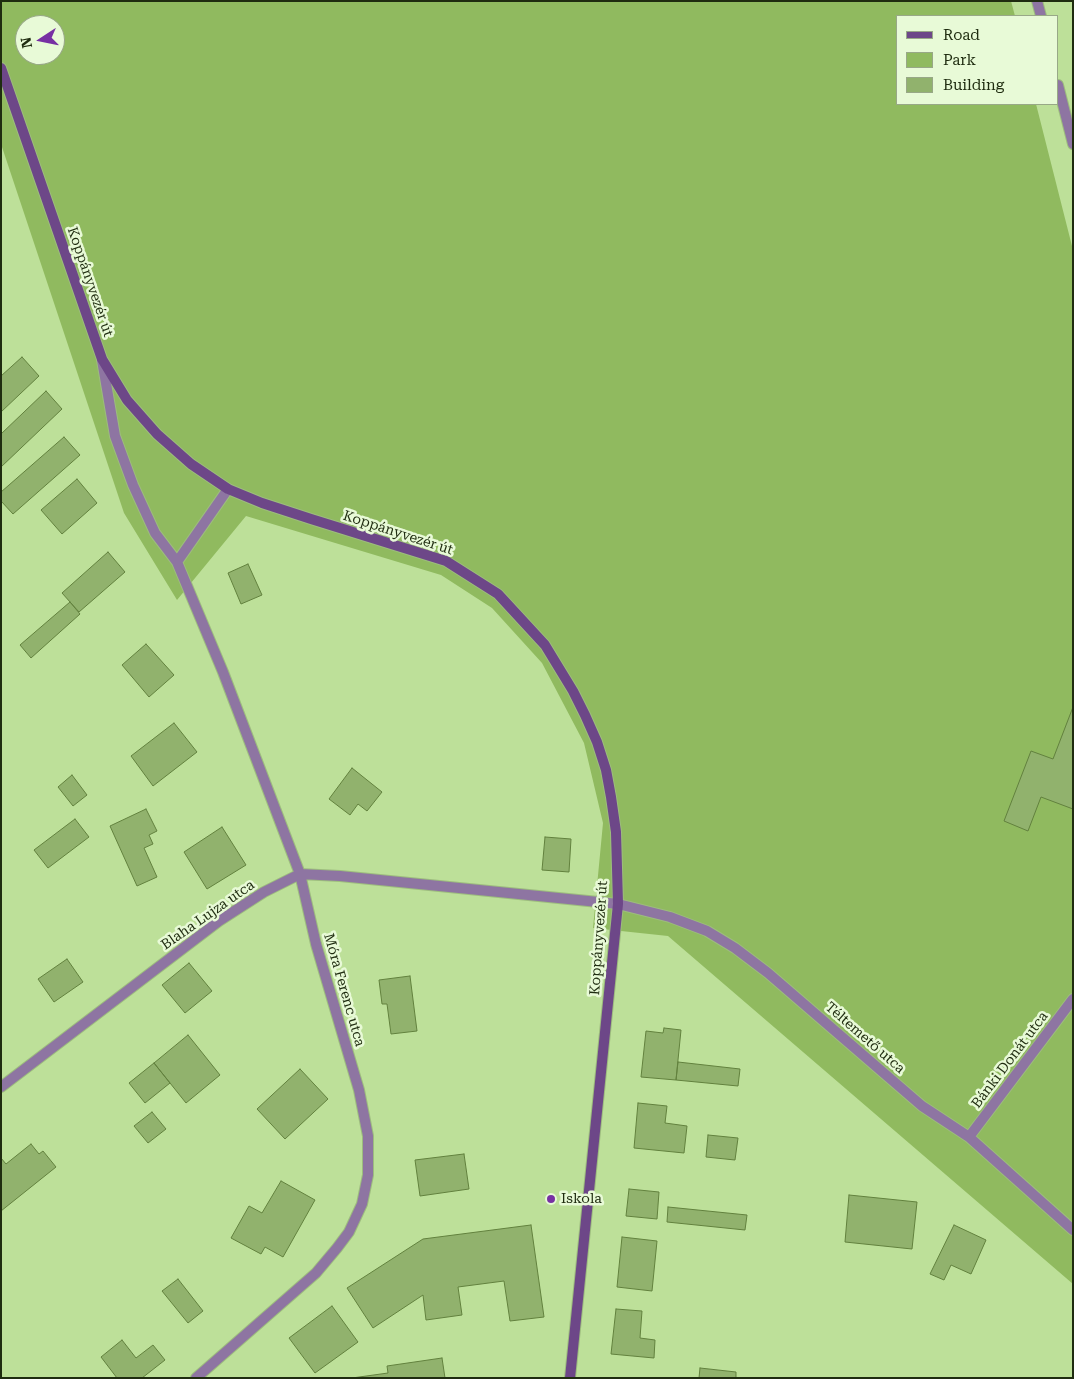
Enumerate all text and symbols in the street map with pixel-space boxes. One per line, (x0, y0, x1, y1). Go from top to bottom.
north arrow (15, 15, 65, 65)
legend (896, 15, 1059, 105)
text: Road (943, 26, 980, 44)
text: N (17, 36, 35, 49)
text: Park (943, 51, 976, 69)
text: Building (943, 76, 1004, 94)
street label: Koppányvezér út (63, 225, 117, 339)
street label: Koppányvezér út (341, 507, 455, 559)
street label: Blaha Lujza utca (158, 877, 258, 953)
street label: Koppányvezér út (587, 880, 611, 996)
street label: Móra Ferenc utca (320, 931, 368, 1049)
street label: Téltemető utca (822, 999, 908, 1077)
street label: Bánki Donát utca (968, 1008, 1052, 1112)
place label: Iskola (561, 1191, 602, 1207)
marker: Iskola (545, 1193, 557, 1205)

